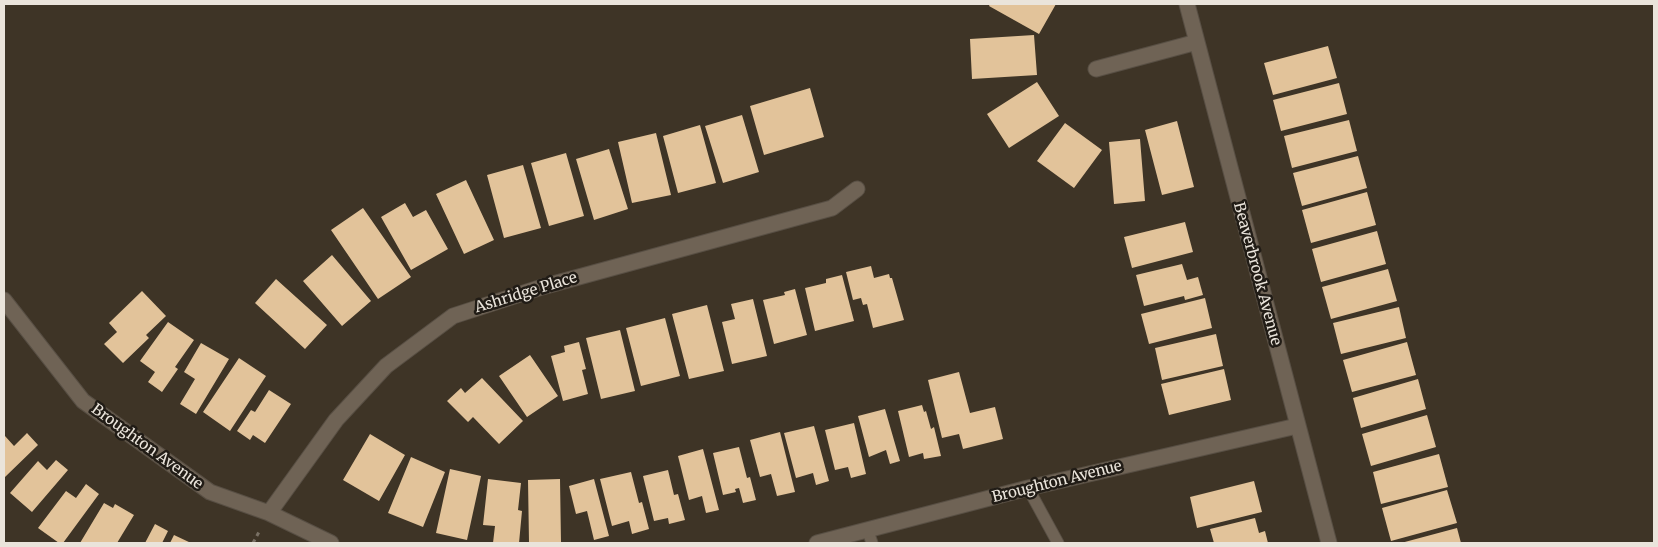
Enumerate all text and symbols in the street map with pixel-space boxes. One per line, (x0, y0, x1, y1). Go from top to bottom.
street label: Beaverbrook Avenue (1229, 200, 1285, 348)
street label: Ashridge Place (473, 269, 579, 317)
street label: Broughton Avenue (88, 401, 206, 493)
street label: Broughton Avenue (990, 457, 1124, 507)

